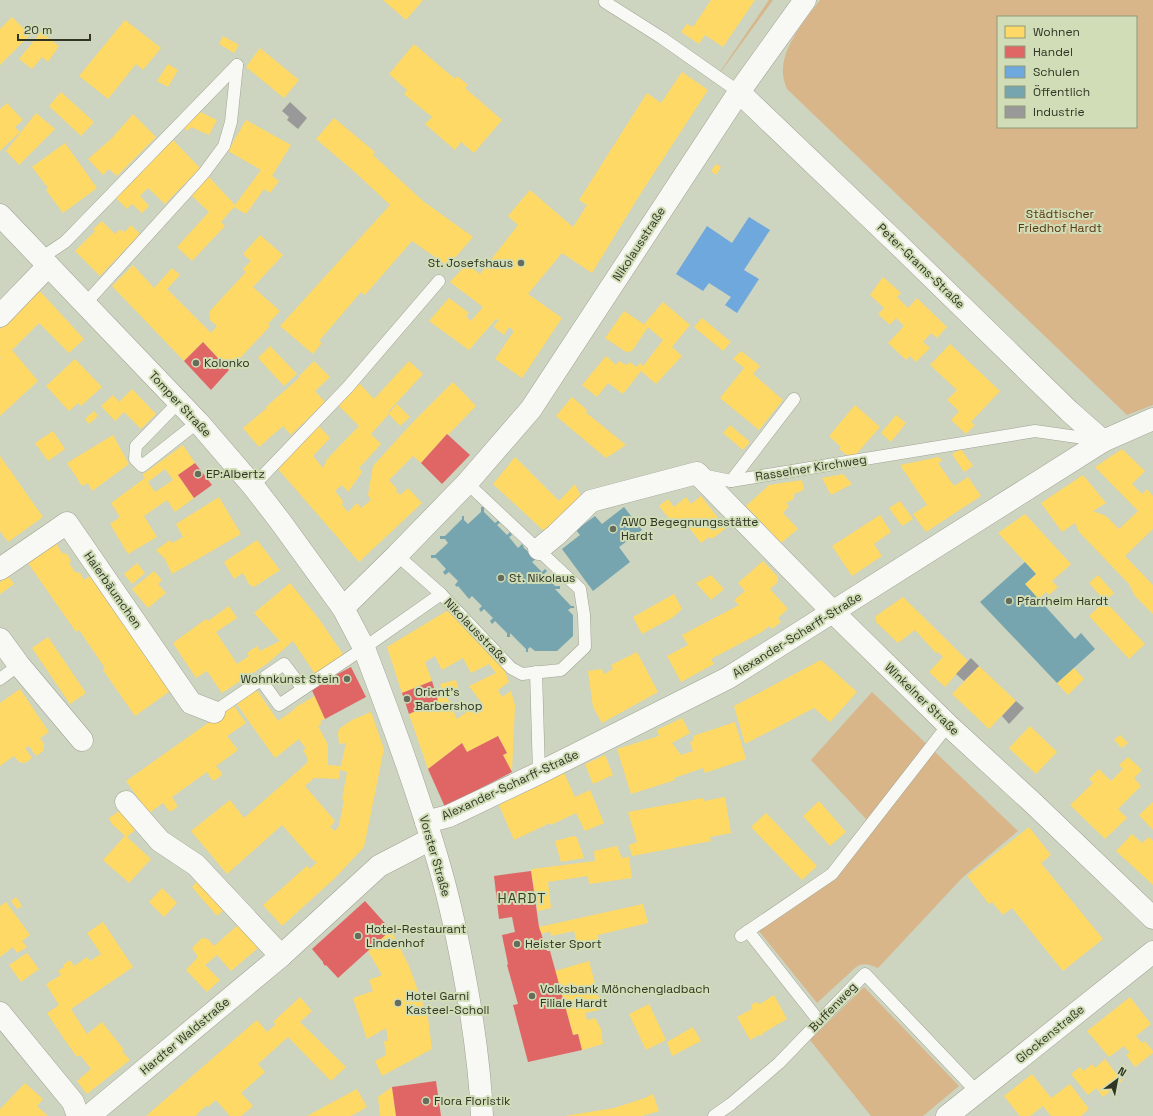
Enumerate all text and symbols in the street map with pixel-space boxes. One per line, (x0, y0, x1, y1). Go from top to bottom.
scale bar (18, 16, 90, 42)
legend (997, 16, 1137, 128)
text: 20 m (24, 22, 52, 38)
text: Wohnen (1033, 24, 1080, 40)
text: Handel (1033, 44, 1073, 60)
text: Schulen (1033, 64, 1080, 80)
text: Öffentlich (1033, 84, 1090, 100)
text: Industrie (1033, 104, 1085, 120)
street label: Nikolausstraße (609, 204, 669, 284)
park label: Städtischer Friedhof Hardt (1018, 206, 1102, 236)
street label: Peter-Grams-Straße (874, 220, 968, 312)
place label: St. Josefshaus (428, 255, 513, 271)
marker: St. Josefshaus (516, 258, 526, 268)
place label: Kolonko (204, 355, 250, 371)
marker: Kolonko (191, 358, 201, 368)
street label: Tomper Straße (145, 368, 215, 440)
street label: Rasselner Kirchweg (754, 451, 868, 485)
place label: EP:Albertz (206, 466, 265, 482)
marker: EP:Albertz (193, 469, 203, 479)
place label: AWO Begegnungsstätte Hardt (621, 514, 758, 544)
marker: AWO Begegnungsstätte Hardt (608, 524, 618, 534)
street label: Haierbäumchen (80, 548, 146, 632)
place label: St. Nikolaus (509, 570, 575, 586)
marker: St. Nikolaus (496, 573, 506, 583)
street label: Alexander-Scharff-Straße (729, 589, 865, 681)
place label: Pfarrheim Hardt (1017, 593, 1108, 609)
street label: Nikolausstraße (441, 595, 511, 667)
marker: Pfarrheim Hardt (1004, 596, 1014, 606)
street label: Winkelner Straße (881, 659, 963, 739)
place label: Wohnkunst Stein (241, 671, 339, 687)
marker: Wohnkunst Stein (342, 674, 352, 684)
place label: Orient's Barbershop (415, 684, 483, 714)
marker: Orient's Barbershop (402, 694, 412, 704)
street label: Alexander-Scharff-Straße (439, 746, 581, 824)
street label: Vorster Straße (416, 814, 454, 898)
district label: HARDT (498, 889, 546, 907)
place label: Hotel-Restaurant Lindenhof (366, 921, 466, 951)
marker: Hotel-Restaurant Lindenhof (353, 931, 363, 941)
place label: Heister Sport (525, 936, 602, 952)
marker: Heister Sport (512, 939, 522, 949)
street label: Buffenweg (805, 979, 861, 1035)
place label: Volksbank Mönchengladbach Filiale Hardt (540, 981, 710, 1011)
place label: Hotel Garni Kasteel-Scholl (406, 988, 489, 1018)
marker: Volksbank Mönchengladbach Filiale Hardt (527, 991, 537, 1001)
street label: Hardter Waldstraße (137, 994, 233, 1078)
marker: Hotel Garni Kasteel-Scholl (393, 998, 403, 1008)
street label: Glockenstraße (1012, 1001, 1088, 1067)
north arrow (1097, 1060, 1137, 1100)
text: N (1115, 1064, 1129, 1079)
place label: Flora Floristik (434, 1093, 511, 1109)
marker: Flora Floristik (421, 1096, 431, 1106)

